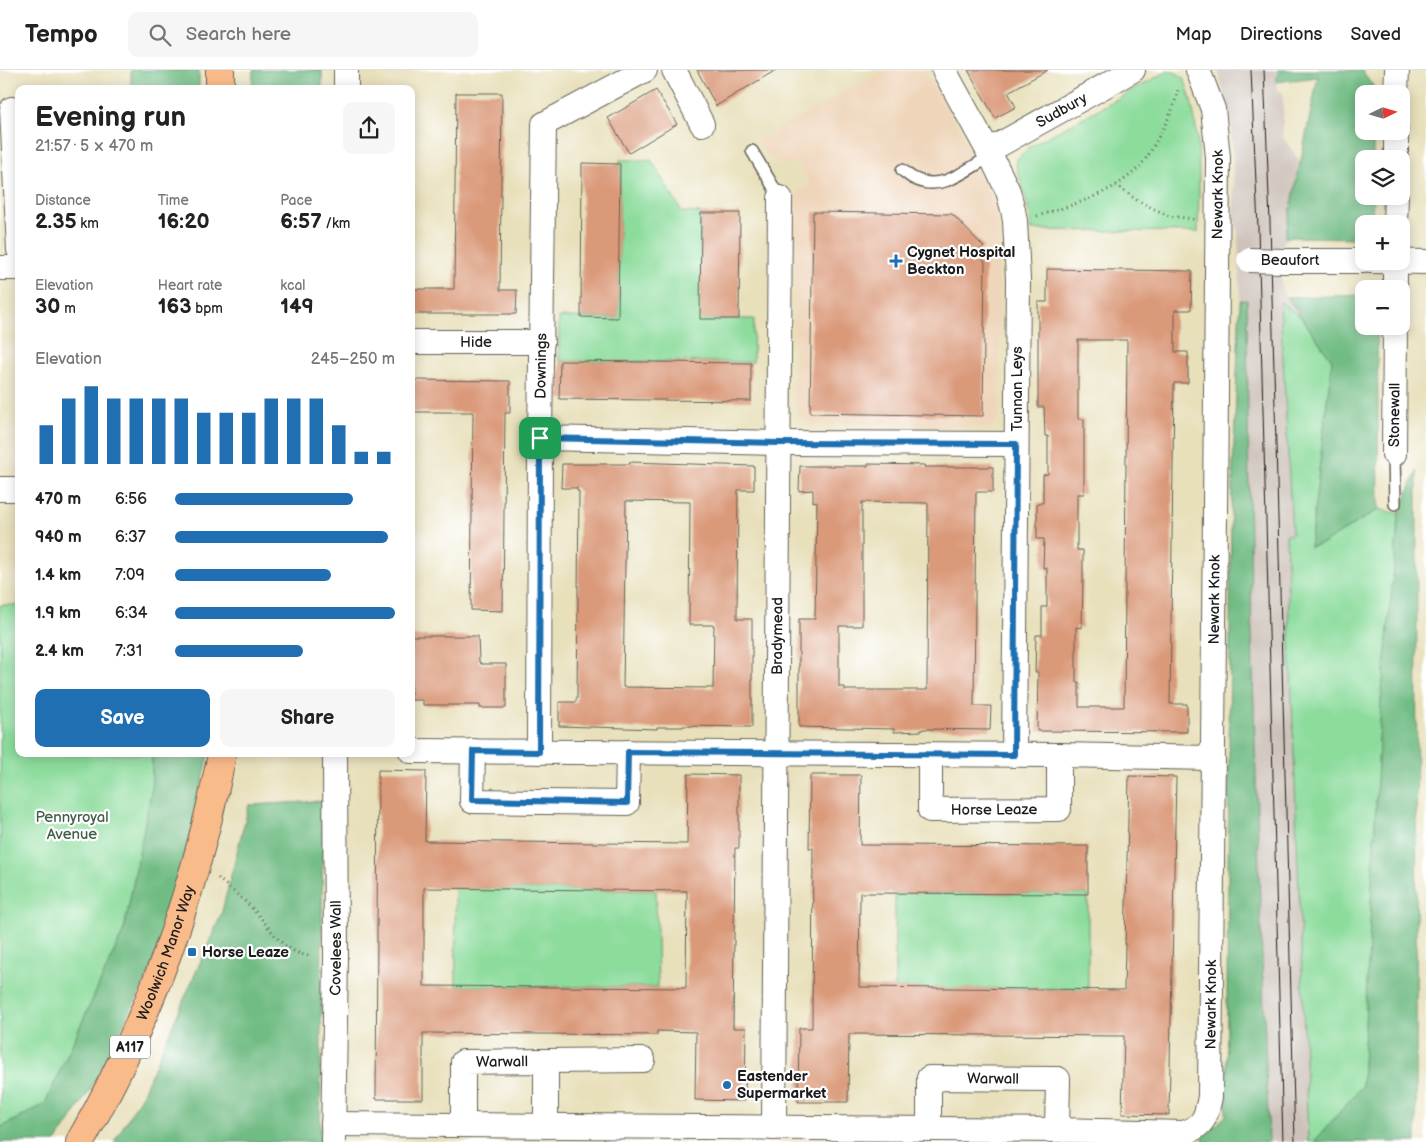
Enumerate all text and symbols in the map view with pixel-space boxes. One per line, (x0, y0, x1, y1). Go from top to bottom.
search box (128, 12, 478, 57)
text: Tempo (25, 20, 98, 49)
icon: search (146, 21, 174, 49)
text: Search here (186, 23, 291, 46)
text: Map (1176, 24, 1212, 45)
text: Directions (1240, 24, 1322, 45)
text: Saved (1350, 24, 1401, 45)
north arrow (1355, 85, 1410, 140)
map controls (1355, 85, 1410, 335)
street label: Sudbury (1033, 88, 1091, 132)
text: Evening run (35, 101, 186, 134)
button: share (343, 102, 395, 154)
text: 21:57 · 5 × 470 m (35, 137, 153, 156)
street label: Newark Knok (1208, 148, 1228, 240)
button: layers (1355, 150, 1410, 205)
text: Distance (35, 192, 91, 209)
text: Time (158, 192, 189, 209)
text: Pace (280, 192, 312, 209)
text: 2.35 (35, 209, 77, 234)
text: 16:20 (158, 209, 210, 234)
text: 6:57 (280, 209, 322, 234)
text: km (77, 215, 99, 232)
text: /km (322, 215, 350, 232)
button: + (1355, 215, 1410, 270)
place label: Cygnet Hospital Beckton (907, 243, 1015, 279)
street label: Beaufort (1261, 251, 1320, 270)
marker: Cygnet Hospital Beckton (889, 254, 903, 268)
text: Elevation (35, 277, 93, 294)
text: Heart rate (158, 277, 222, 294)
text: kcal (280, 277, 305, 294)
button: − (1355, 280, 1410, 335)
text: 30 (35, 294, 60, 319)
text: 163 (158, 294, 192, 319)
text: 149 (280, 294, 314, 319)
text: m (60, 300, 76, 317)
text: bpm (192, 300, 223, 317)
street label: Downings (531, 332, 551, 399)
street label: Hide (460, 333, 492, 352)
street label: Tunnan Leys (1008, 346, 1027, 432)
text: Elevation (35, 350, 102, 369)
text: 245–250 m (311, 350, 395, 369)
street label: Stonewall (1385, 383, 1405, 447)
pin (519, 417, 561, 459)
icon: arrive (526, 424, 554, 452)
text: 470 m (35, 490, 81, 509)
text: 6:56 (115, 490, 147, 509)
text: 940 m (35, 528, 82, 547)
text: 6:37 (115, 528, 146, 547)
street label: Newark Knok (1205, 554, 1225, 644)
text: 1.4 km (35, 566, 81, 585)
text: 7:09 (115, 566, 145, 585)
street label: Bradymead (768, 597, 787, 675)
text: 1.9 km (35, 604, 81, 623)
text: 6:34 (115, 604, 148, 623)
text: 2.4 km (35, 642, 84, 661)
text: 7:31 (115, 642, 142, 661)
button: Save (35, 689, 210, 747)
button: Share (220, 689, 395, 747)
street label: Horse Leaze (951, 800, 1038, 820)
park label: Pennyroyal Avenue (35, 808, 109, 844)
street label: Woolwich Manor Way (133, 883, 199, 1024)
street label: Covelees Wall (326, 900, 346, 996)
place label: Horse Leaze (202, 943, 289, 962)
marker: Horse Leaze (186, 946, 198, 958)
street label: Newark Knok (1201, 959, 1221, 1049)
road number: A117 (110, 1036, 150, 1059)
street label: Warwall (476, 1052, 528, 1072)
place label: Eastender Supermarket (737, 1067, 826, 1103)
street label: Warwall (967, 1069, 1019, 1089)
marker: Eastender Supermarket (721, 1079, 733, 1091)

